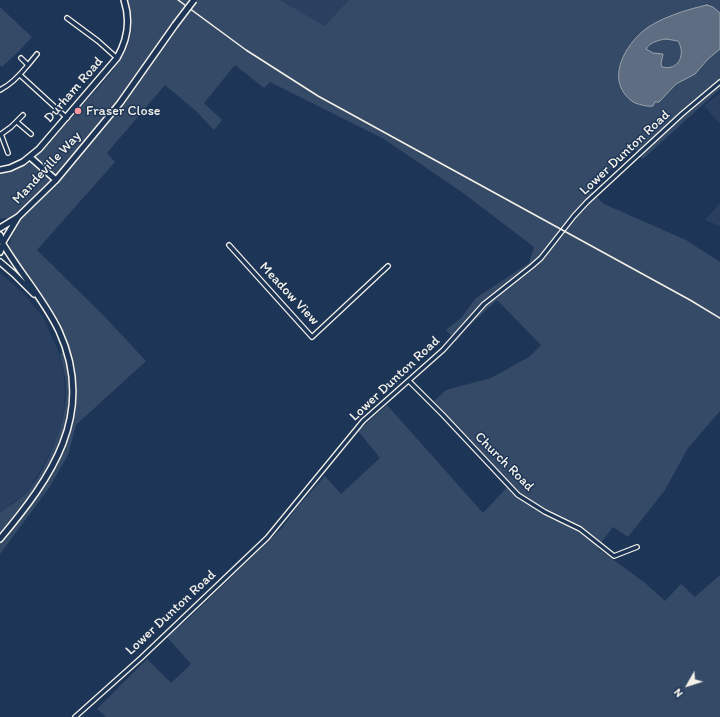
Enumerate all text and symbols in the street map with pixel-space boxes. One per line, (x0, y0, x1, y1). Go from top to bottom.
street label: Durham Road (41, 54, 107, 126)
place label: Fraser Close (86, 103, 161, 119)
marker: Fraser Close (73, 106, 83, 116)
street label: Lower Dunton Road (576, 107, 674, 199)
street label: Mandeville Way (9, 128, 85, 208)
street label: Meadow View (256, 259, 322, 329)
street label: Lower Dunton Road (346, 333, 444, 425)
street label: Church Road (471, 429, 537, 495)
street label: Lower Dunton Road (122, 567, 220, 659)
north arrow (668, 665, 708, 705)
text: N (671, 686, 686, 700)

